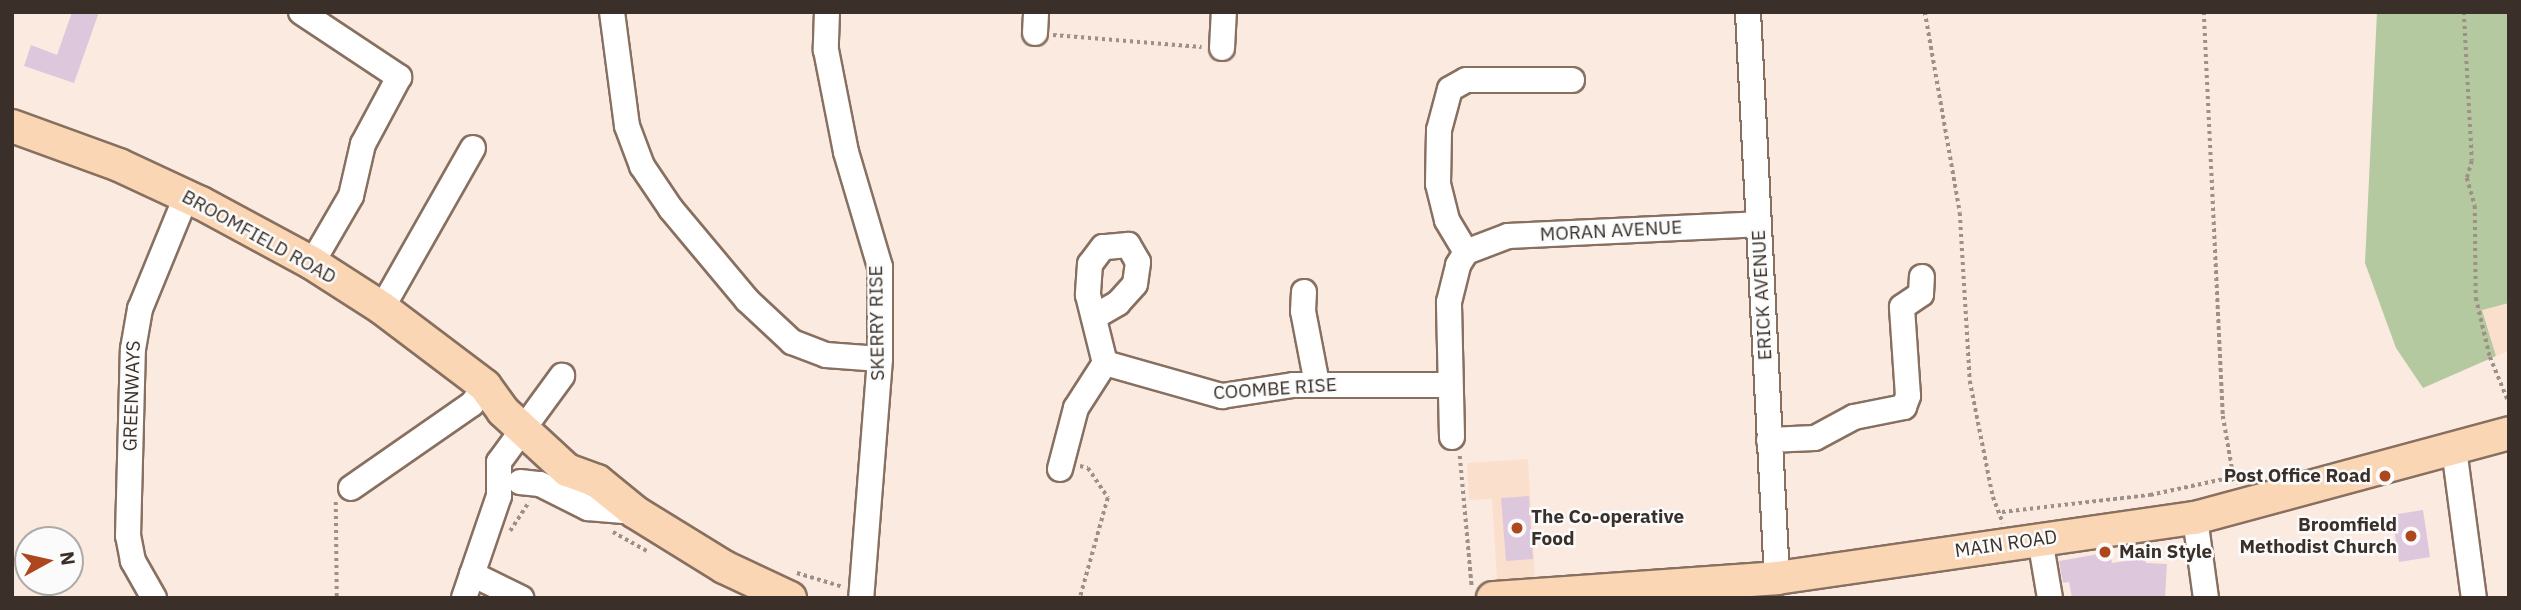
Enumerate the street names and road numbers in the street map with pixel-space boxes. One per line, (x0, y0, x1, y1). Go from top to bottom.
street label: BROOMFIELD ROAD (178, 185, 340, 289)
street label: MORAN AVENUE (1539, 216, 1683, 246)
street label: ERICK AVENUE (1747, 229, 1777, 361)
street label: SKERRY RISE (865, 265, 889, 381)
street label: GREENWAYS (119, 340, 145, 452)
street label: COOMBE RISE (1212, 373, 1338, 405)
street label: MAIN ROAD (1953, 526, 2059, 562)

